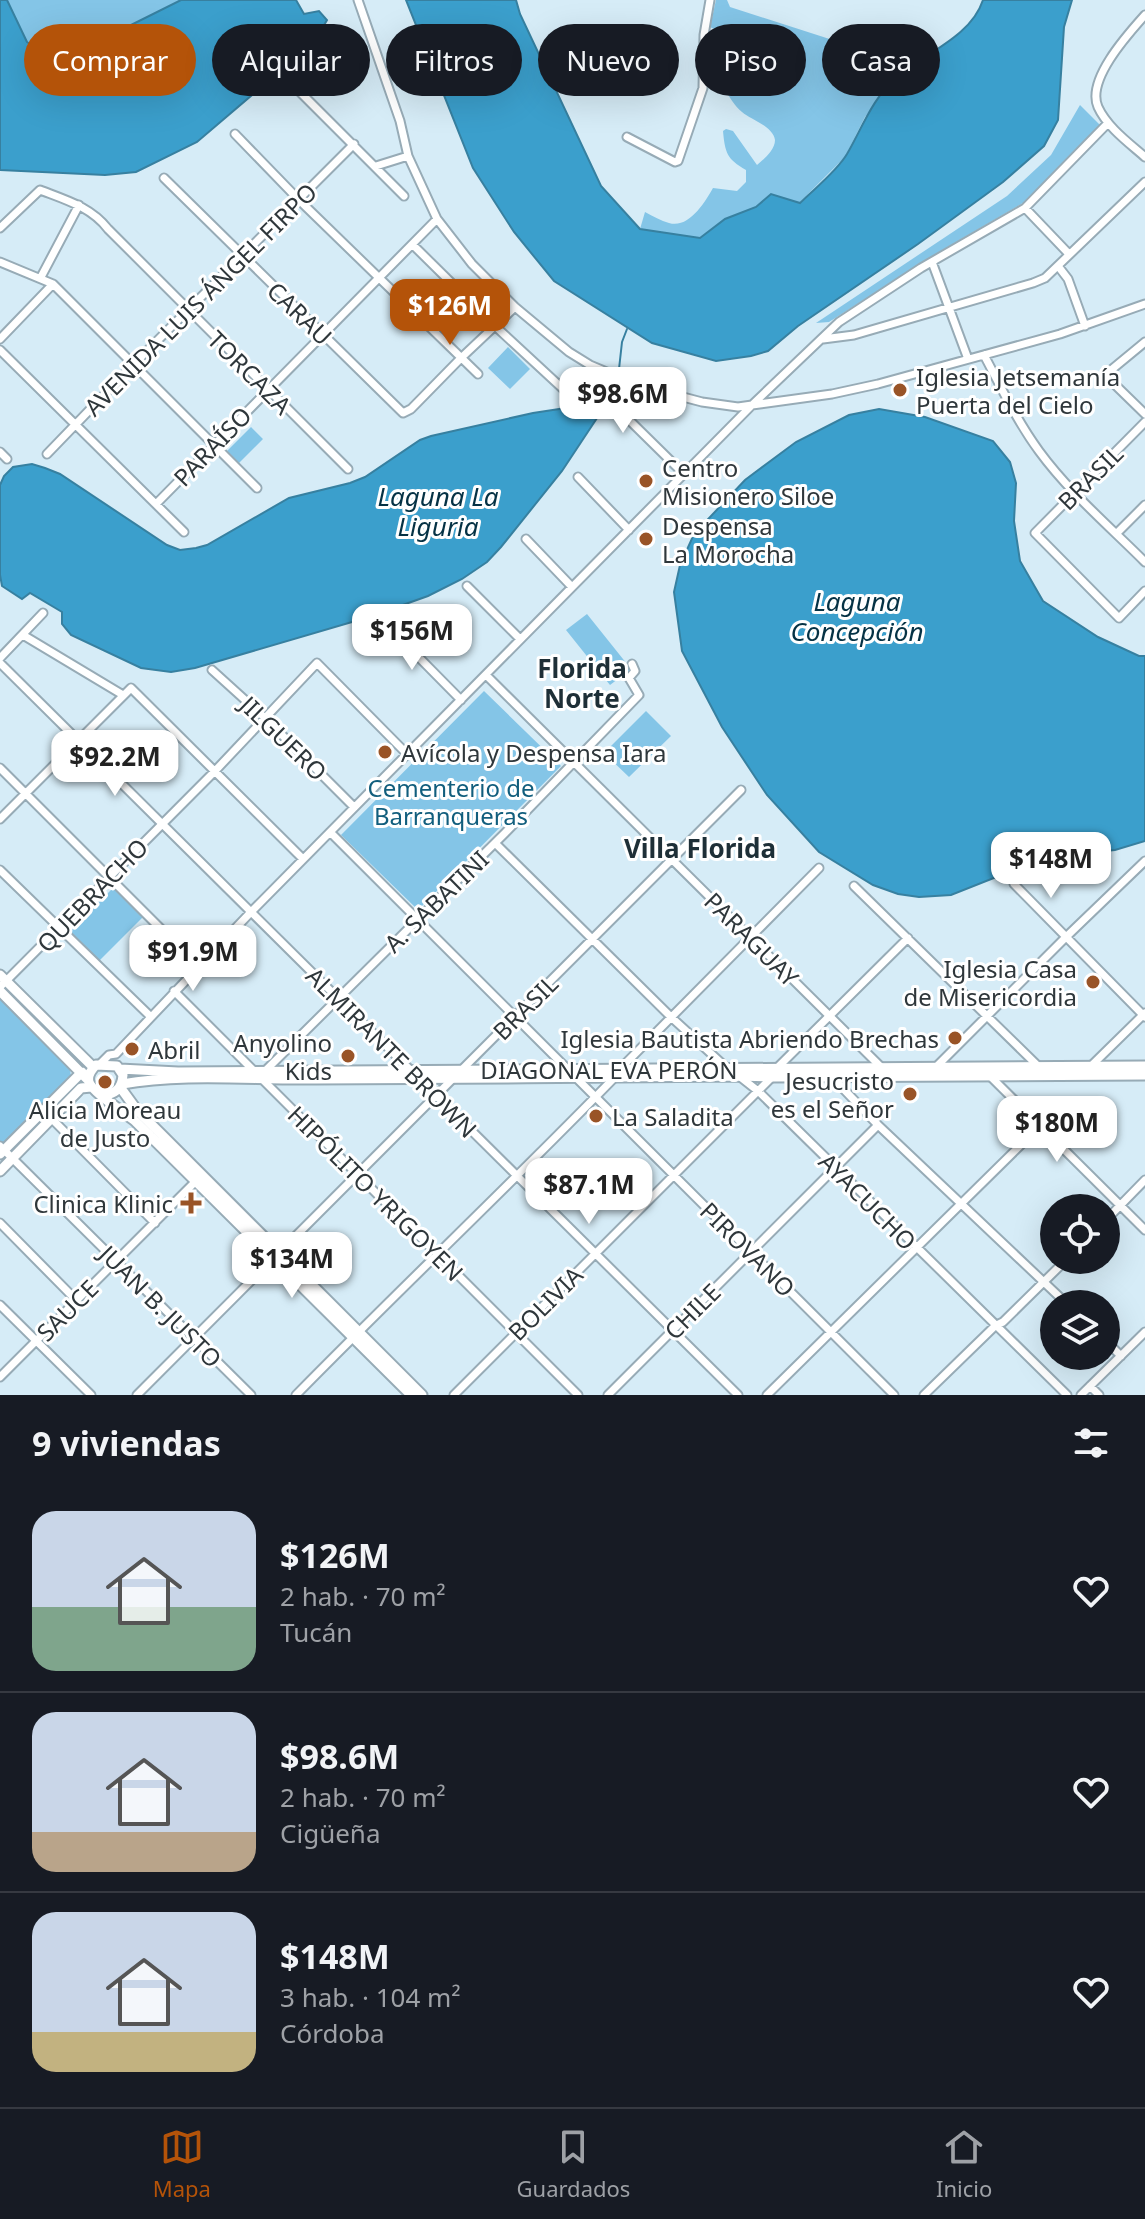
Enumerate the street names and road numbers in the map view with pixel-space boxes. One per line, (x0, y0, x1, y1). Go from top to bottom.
street label: AVENIDA LUIS ÁNGEL FIRPO (76, 175, 324, 423)
street label: CARAU (260, 274, 340, 352)
street label: TORCAZA (201, 323, 300, 422)
street label: PARAÍSO (166, 399, 258, 493)
street label: BRASIL (1050, 437, 1130, 517)
street label: JILGUERO (232, 687, 335, 788)
street label: QUEBRACHO (29, 831, 155, 959)
street label: A. SABATINI (376, 843, 496, 959)
street label: PARAGUAY (698, 885, 807, 994)
street label: ALMIRANTE BROWN (299, 959, 485, 1145)
street label: BRASIL (485, 967, 565, 1047)
street label: DIAGONAL EVA PERÓN (480, 1053, 738, 1086)
street label: HIPÓLITO YRIGOYEN (281, 1098, 471, 1288)
street label: AYACUCHO (812, 1145, 924, 1257)
street label: PIROVANO (693, 1194, 803, 1304)
street label: JUAN B. JUSTO (91, 1236, 229, 1374)
street label: BOLIVIA (500, 1258, 590, 1348)
street label: SAUCE (29, 1272, 105, 1348)
street label: CHILE (657, 1276, 727, 1346)

